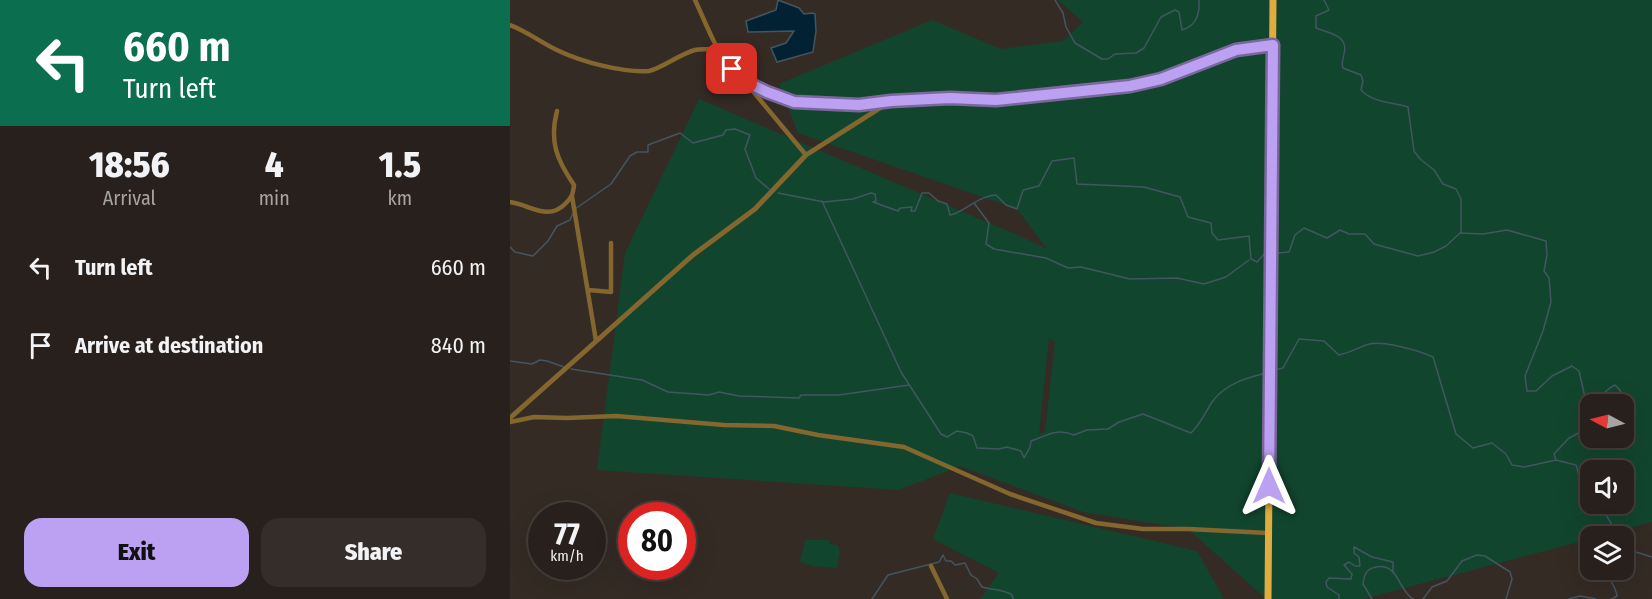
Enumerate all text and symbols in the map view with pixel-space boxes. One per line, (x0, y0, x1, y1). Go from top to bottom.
text: 660 m (123, 22, 231, 72)
icon: left (24, 24, 102, 102)
pin (706, 43, 757, 94)
icon: arrive (715, 52, 748, 85)
text: Turn left (123, 73, 216, 105)
text: 18:56 (89, 143, 170, 187)
text: 4 (265, 143, 284, 187)
text: 1.5 (379, 143, 421, 187)
text: Arrival (103, 186, 156, 210)
text: min (259, 186, 290, 210)
text: km (387, 186, 412, 210)
icon: left (24, 251, 57, 284)
text: Turn left (75, 254, 153, 281)
text: 660 m (431, 254, 486, 281)
icon: arrive (24, 329, 57, 362)
text: Arrive at destination (75, 332, 263, 359)
text: 840 m (431, 332, 486, 359)
north arrow (1580, 394, 1634, 448)
map controls (1580, 394, 1634, 580)
position arrow (1237, 454, 1301, 518)
button: sound (1580, 460, 1634, 514)
speed limit sign: 80 (618, 502, 696, 580)
text: 77 (554, 516, 580, 552)
button: Exit (24, 518, 249, 587)
button: Share (261, 518, 486, 587)
button: layers (1580, 526, 1634, 580)
text: km/h (550, 547, 584, 565)

